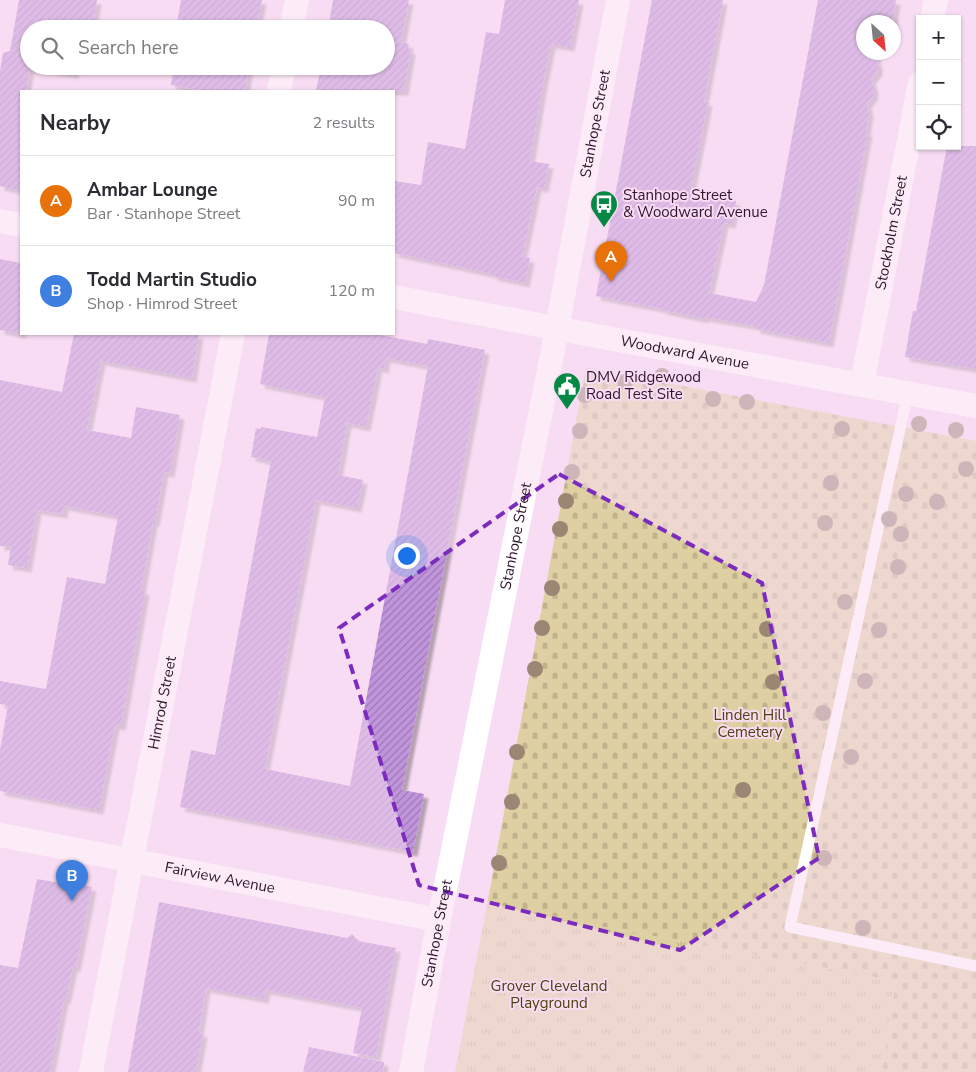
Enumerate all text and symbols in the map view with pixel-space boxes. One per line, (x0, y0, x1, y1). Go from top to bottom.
north arrow (856, 15, 901, 60)
map controls (916, 15, 961, 150)
button: + (916, 15, 961, 60)
search box (20, 20, 395, 75)
icon: search (38, 34, 66, 62)
text: Search here (78, 35, 179, 61)
button: − (916, 60, 961, 105)
street label: Stanhope Street (575, 67, 615, 179)
button: locate (916, 105, 961, 150)
text: Nearby (40, 109, 110, 137)
text: 2 results (313, 112, 375, 134)
street label: Stockholm Street (870, 173, 912, 292)
text: Ambar Lounge (87, 177, 218, 203)
place label: Stanhope Street & Woodward Avenue (623, 185, 768, 222)
bus stop icon: Stanhope Street & Woodward Avenue (589, 189, 619, 228)
text: A (50, 190, 62, 212)
text: 90 m (338, 190, 375, 212)
text: Bar · Stanhope Street (87, 203, 240, 225)
pin: A (595, 241, 627, 282)
text: Todd Martin Studio (87, 267, 257, 293)
text: B (50, 280, 62, 302)
text: 120 m (328, 280, 375, 302)
text: Shop · Himrod Street (87, 293, 237, 315)
street label: Woodward Avenue (619, 331, 751, 374)
place label: DMV Ridgewood Road Test Site (586, 367, 701, 404)
public building icon: DMV Ridgewood Road Test Site (552, 371, 582, 410)
street label: Stanhope Street (495, 480, 536, 592)
your location (394, 543, 420, 569)
street label: Himrod Street (143, 654, 181, 751)
park label: Linden Hill Cemetery (713, 705, 787, 742)
street label: Fairview Avenue (163, 857, 277, 898)
pin: B (56, 860, 88, 901)
street label: Stanhope Street (417, 877, 457, 989)
park label: Grover Cleveland Playground (491, 976, 607, 1013)

